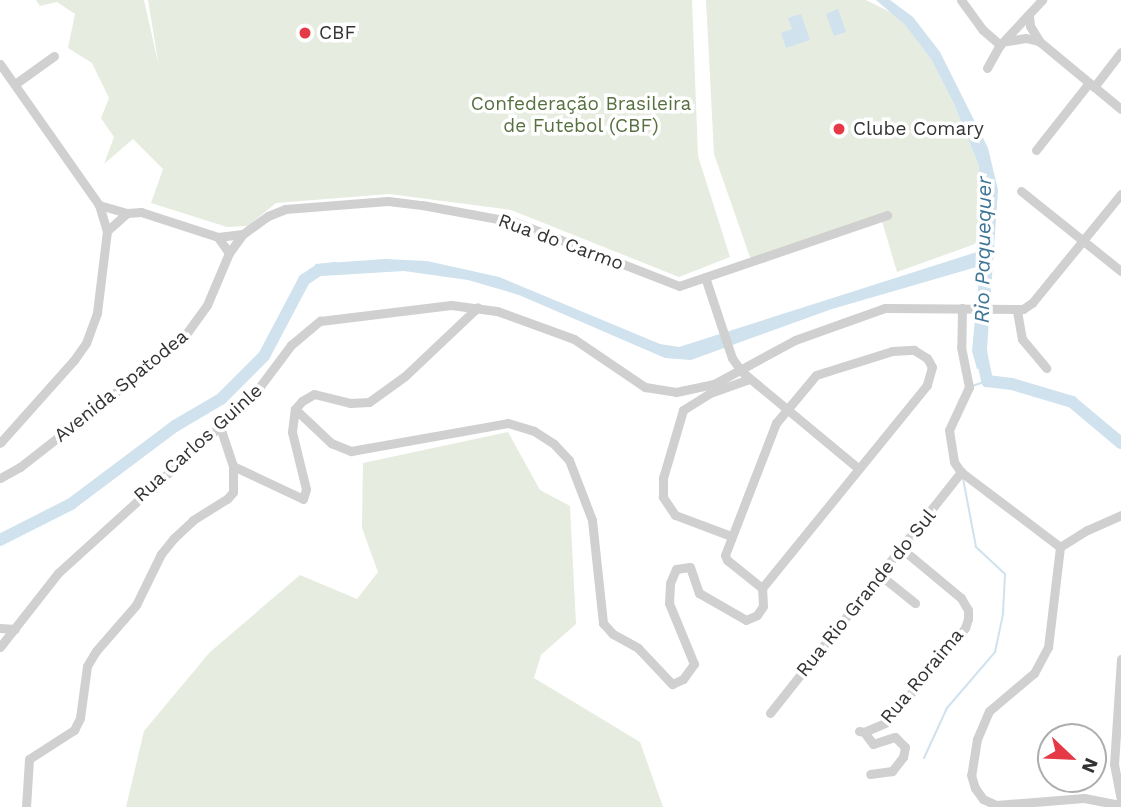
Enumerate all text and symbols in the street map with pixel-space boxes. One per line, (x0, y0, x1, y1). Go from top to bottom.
place label: CBF (319, 22, 356, 44)
marker: CBF (297, 25, 313, 41)
park label: Confederação Brasileira de Futebol (CBF) (471, 93, 691, 137)
place label: Clube Comary (853, 118, 984, 140)
marker: Clube Comary (831, 121, 847, 137)
water label: Rio Paquequer (969, 176, 997, 324)
street label: Rua do Carmo (495, 209, 627, 275)
street label: Avenida Spatodea (49, 325, 193, 447)
street label: Rua Carlos Guinle (129, 379, 267, 507)
street label: Rua Rio Grande do Sul (791, 504, 941, 682)
street label: Rua Roraima (876, 624, 968, 728)
north arrow (1037, 723, 1107, 793)
text: N (1077, 755, 1103, 777)

